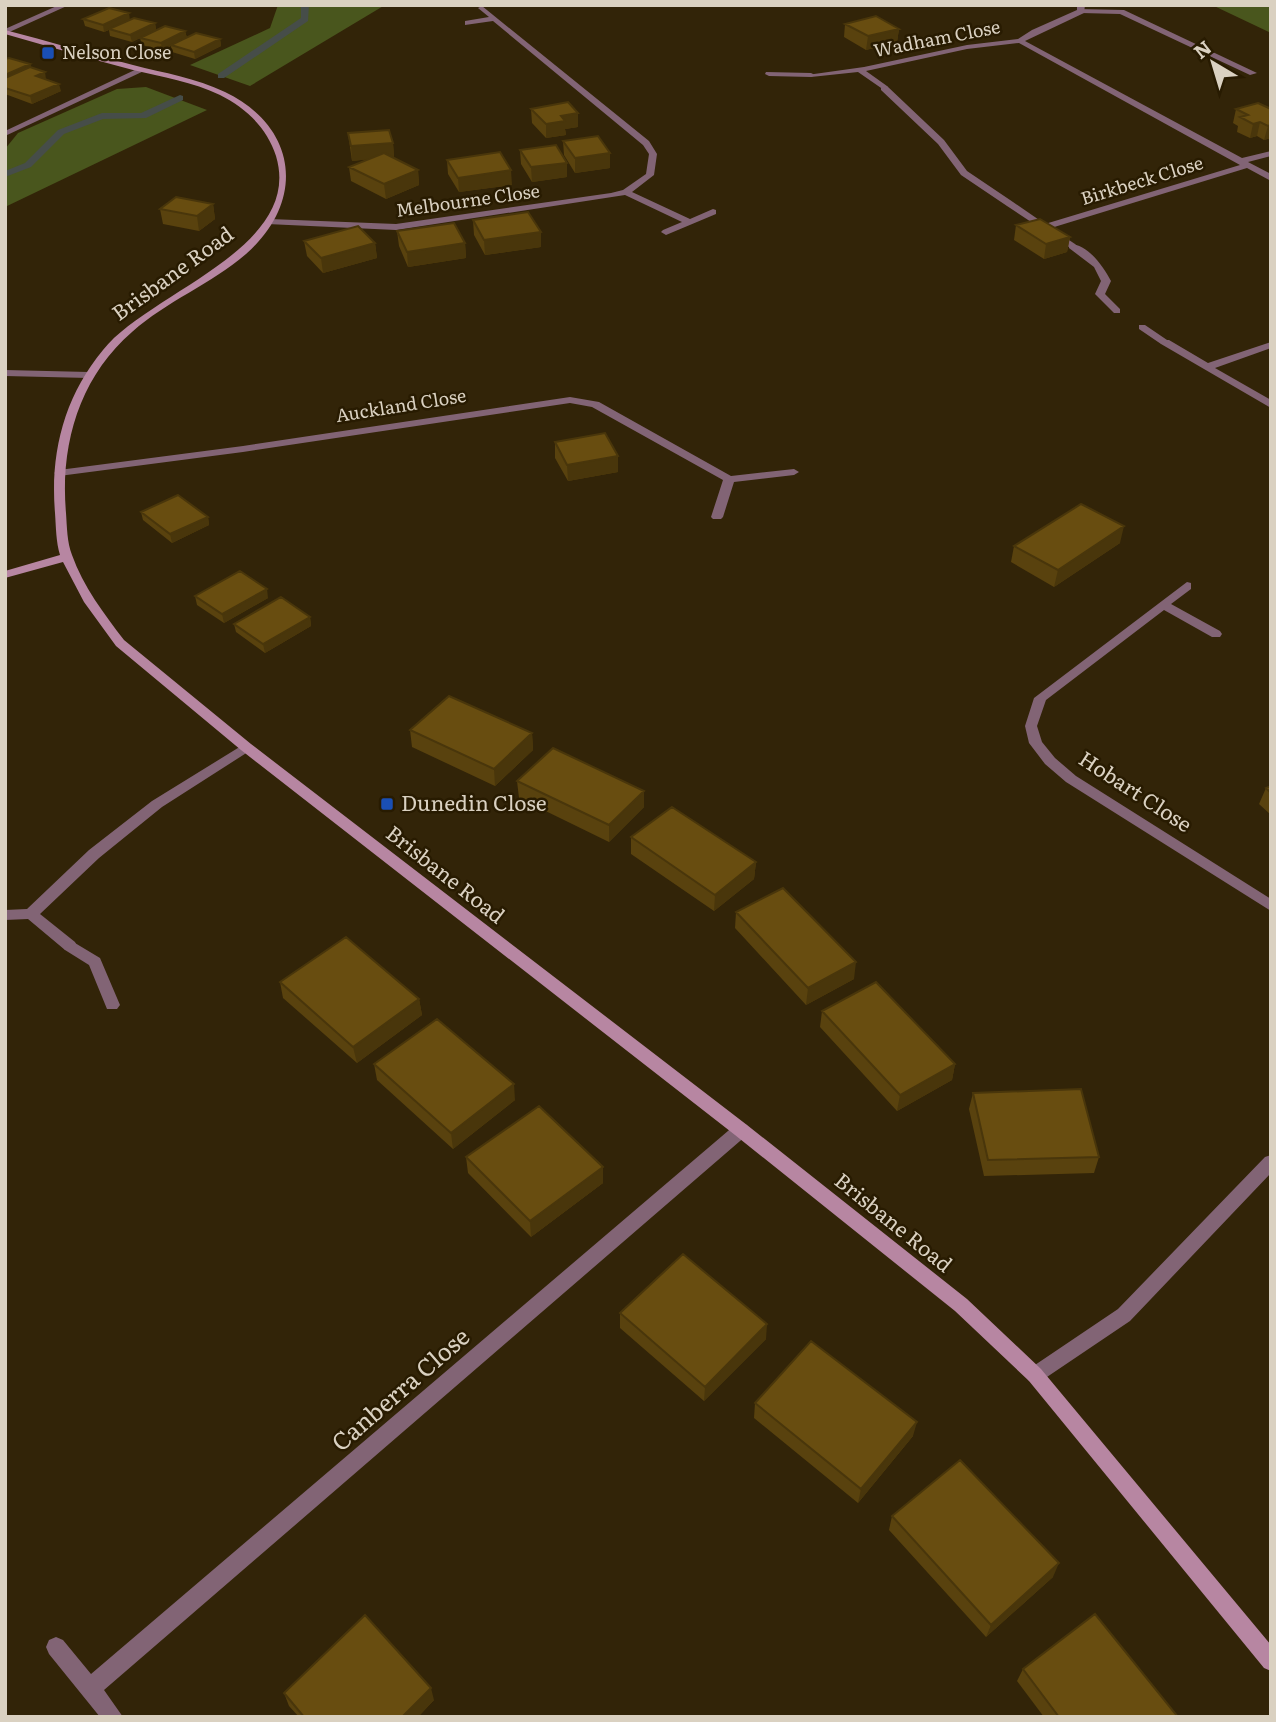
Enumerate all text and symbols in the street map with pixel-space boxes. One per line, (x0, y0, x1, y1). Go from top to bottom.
street label: Wadham Close (871, 12, 1002, 63)
north arrow (1178, 28, 1248, 98)
text: N (1187, 33, 1217, 65)
place label: Nelson Close (62, 38, 171, 65)
marker: Nelson Close (40, 45, 56, 61)
street label: Birkbeck Close (1077, 148, 1206, 211)
street label: Melbourne Close (394, 176, 541, 223)
street label: Brisbane Road (104, 217, 239, 327)
street label: Auckland Close (334, 381, 468, 428)
street label: Hobart Close (1074, 742, 1199, 838)
place label: Dunedin Close (401, 786, 547, 817)
marker: Dunedin Close (379, 796, 395, 812)
street label: Brisbane Road (380, 817, 513, 930)
street label: Brisbane Road (829, 1164, 960, 1278)
street label: Canberra Close (323, 1318, 476, 1458)

